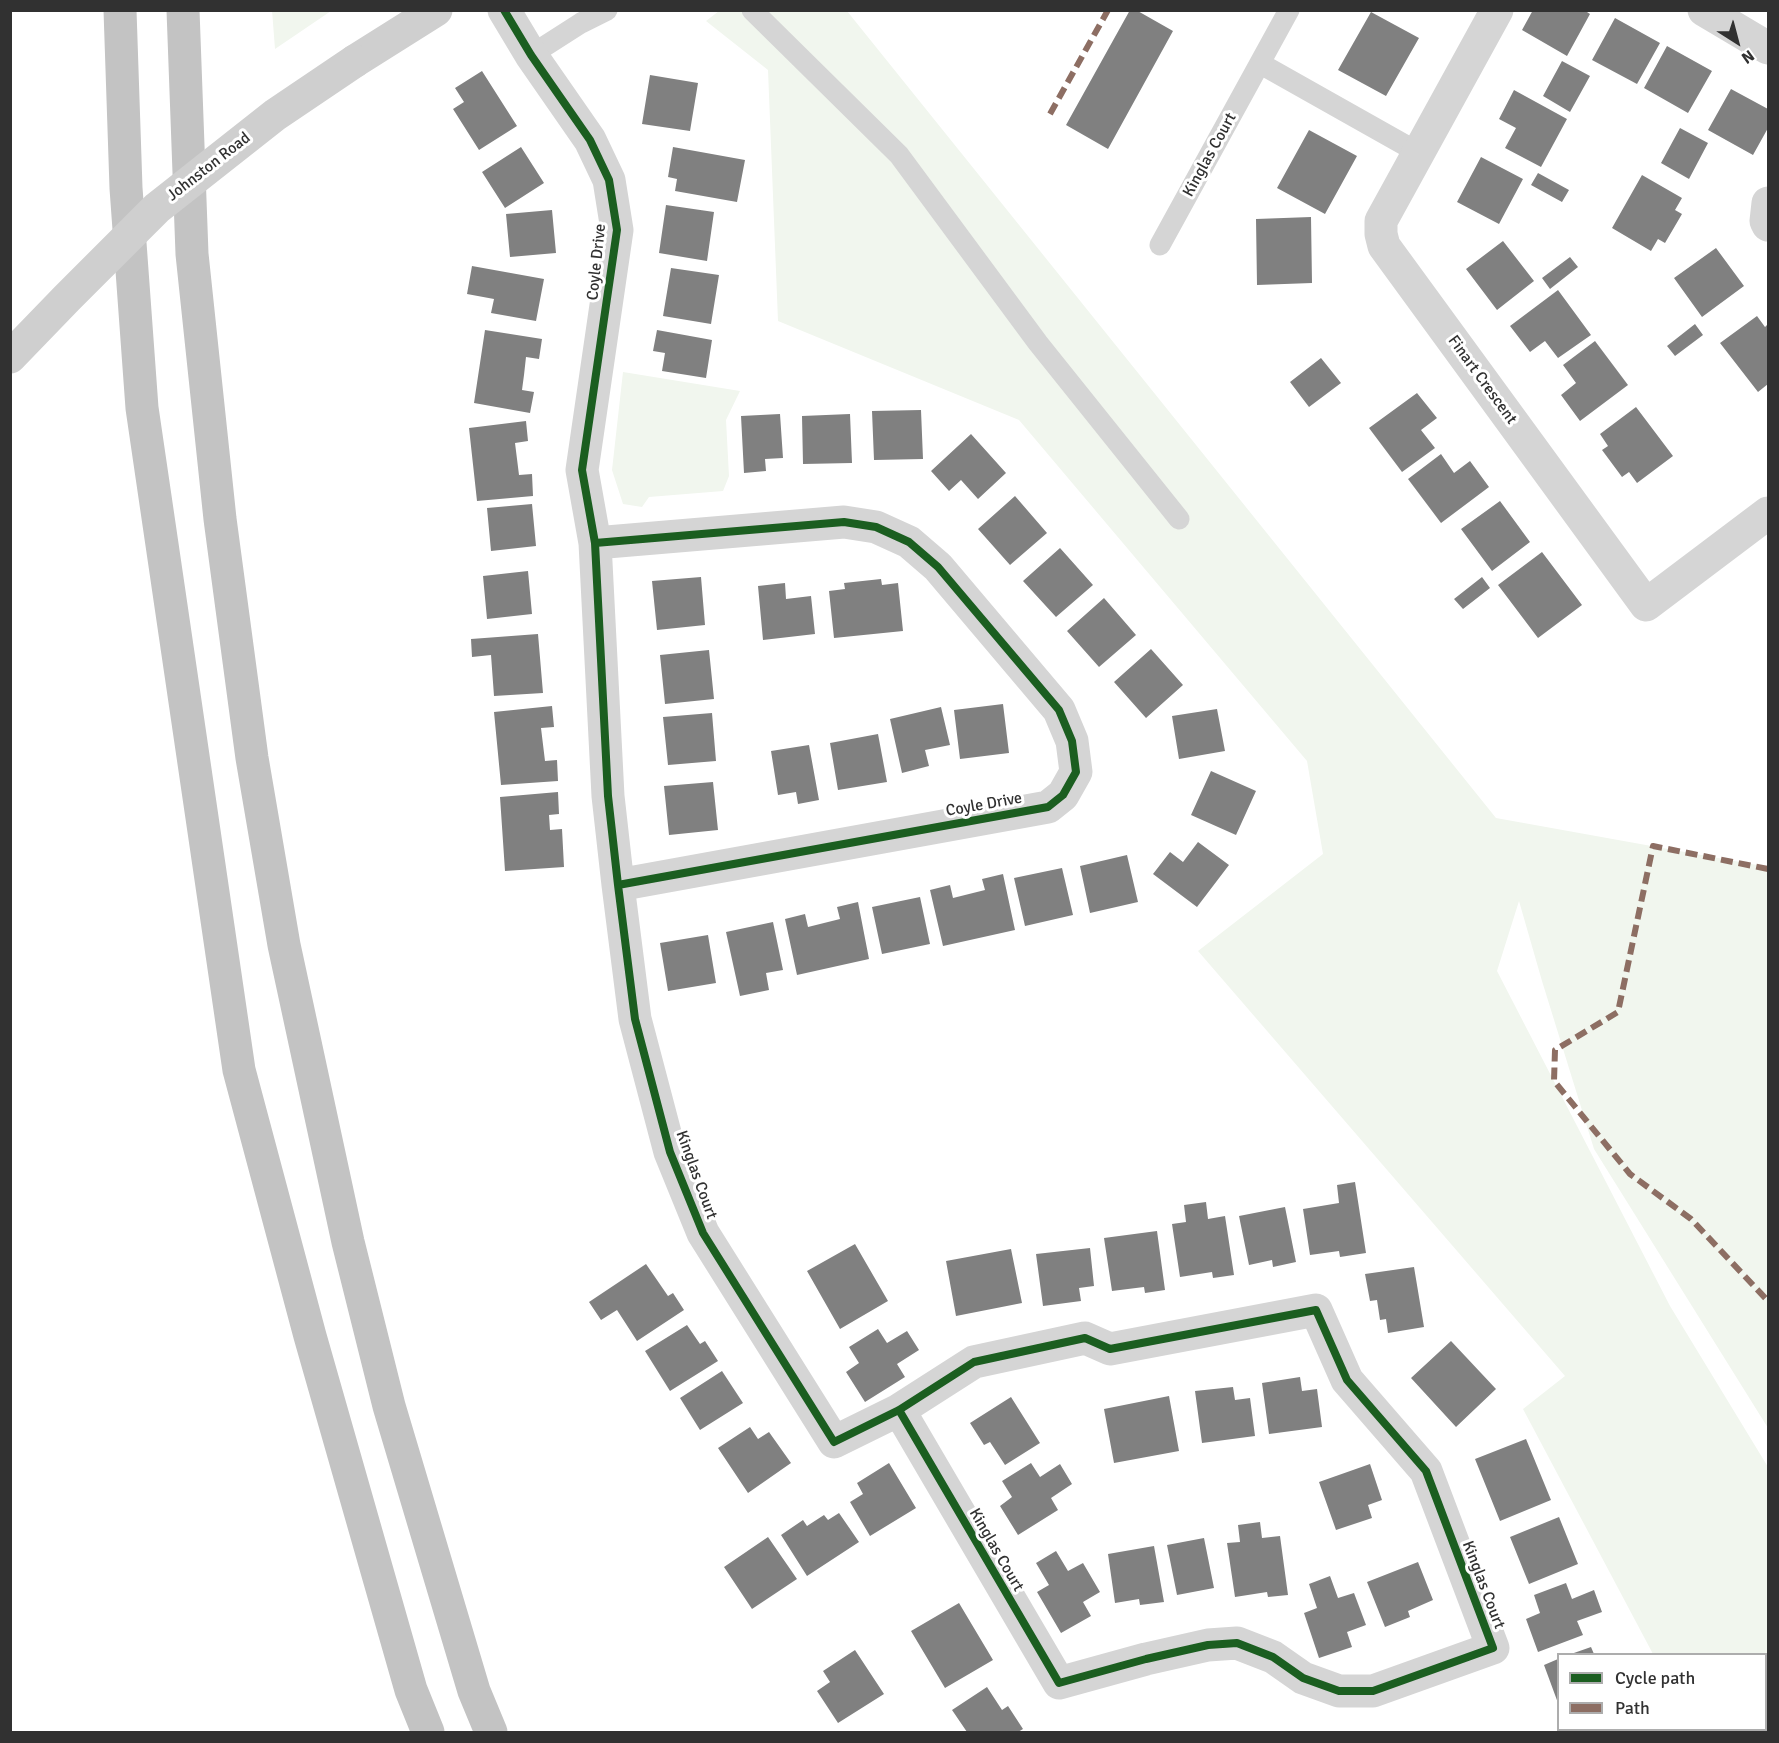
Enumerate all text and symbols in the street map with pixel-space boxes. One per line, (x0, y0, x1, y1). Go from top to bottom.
north arrow (1707, 12, 1767, 72)
text: N (1737, 45, 1758, 68)
street label: Kinglas Court (1179, 110, 1241, 200)
street label: Johnston Road (164, 129, 254, 205)
street label: Coyle Drive (583, 223, 611, 301)
street label: Finart Crescent (1443, 332, 1521, 428)
street label: Coyle Drive (944, 789, 1024, 821)
street label: Kinglas Court (671, 1128, 721, 1222)
street label: Kinglas Court (964, 1505, 1028, 1595)
street label: Kinglas Court (1457, 1538, 1509, 1632)
legend (1557, 1653, 1767, 1731)
text: Cycle path (1615, 1667, 1695, 1689)
text: Path (1615, 1697, 1650, 1719)

